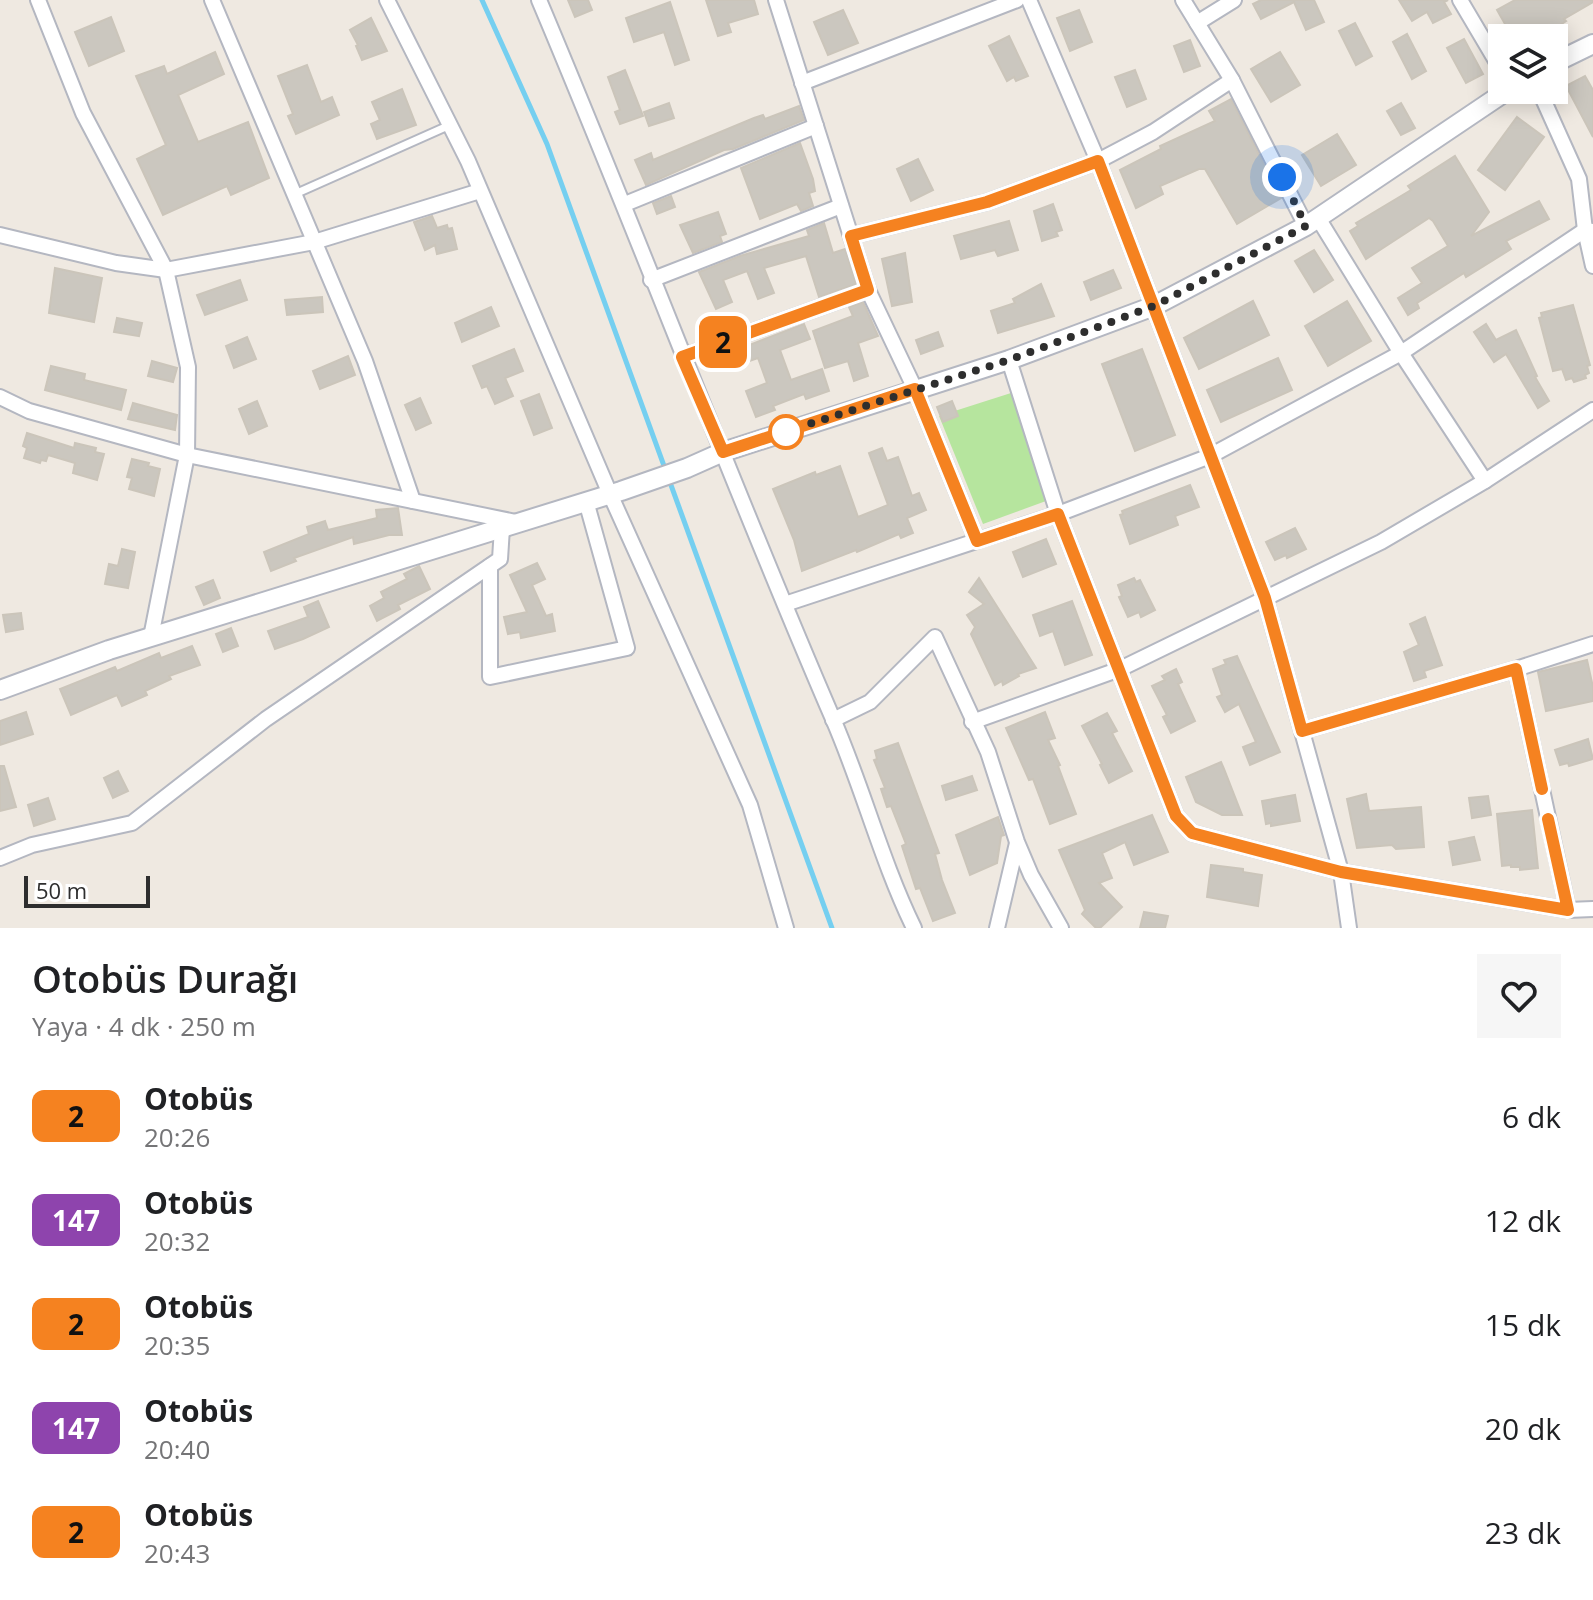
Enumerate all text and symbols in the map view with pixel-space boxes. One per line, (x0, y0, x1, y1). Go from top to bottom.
map controls (1488, 24, 1568, 104)
button: layers (1488, 24, 1568, 104)
your location (1262, 157, 1302, 197)
line badge: 2 (697, 316, 749, 368)
text: 2 (715, 323, 731, 361)
unlabelled marker (769, 415, 803, 449)
scale bar (24, 872, 150, 908)
text: 50 m (36, 875, 87, 905)
text: Otobüs Durağı (32, 952, 298, 1004)
button: heart (1477, 954, 1561, 1038)
text: Yaya · 4 dk · 250 m (32, 1008, 256, 1044)
text: Otobüs (144, 1078, 253, 1119)
text: 6 dk (1502, 1096, 1561, 1137)
text: 2 (68, 1097, 84, 1135)
text: 20:26 (144, 1119, 210, 1155)
text: Otobüs (144, 1182, 253, 1223)
text: 12 dk (1485, 1200, 1561, 1241)
text: 147 (52, 1201, 100, 1239)
text: 20:32 (144, 1223, 210, 1259)
text: Otobüs (144, 1286, 253, 1327)
text: 15 dk (1485, 1304, 1561, 1345)
text: 2 (68, 1305, 84, 1343)
text: 20:35 (144, 1327, 210, 1363)
text: Otobüs (144, 1390, 253, 1431)
text: 20 dk (1485, 1408, 1561, 1449)
text: 147 (52, 1409, 100, 1447)
text: 20:40 (144, 1431, 210, 1467)
text: Otobüs (144, 1494, 253, 1535)
text: 23 dk (1485, 1512, 1561, 1553)
text: 2 (68, 1513, 84, 1551)
text: 20:43 (144, 1535, 210, 1571)

